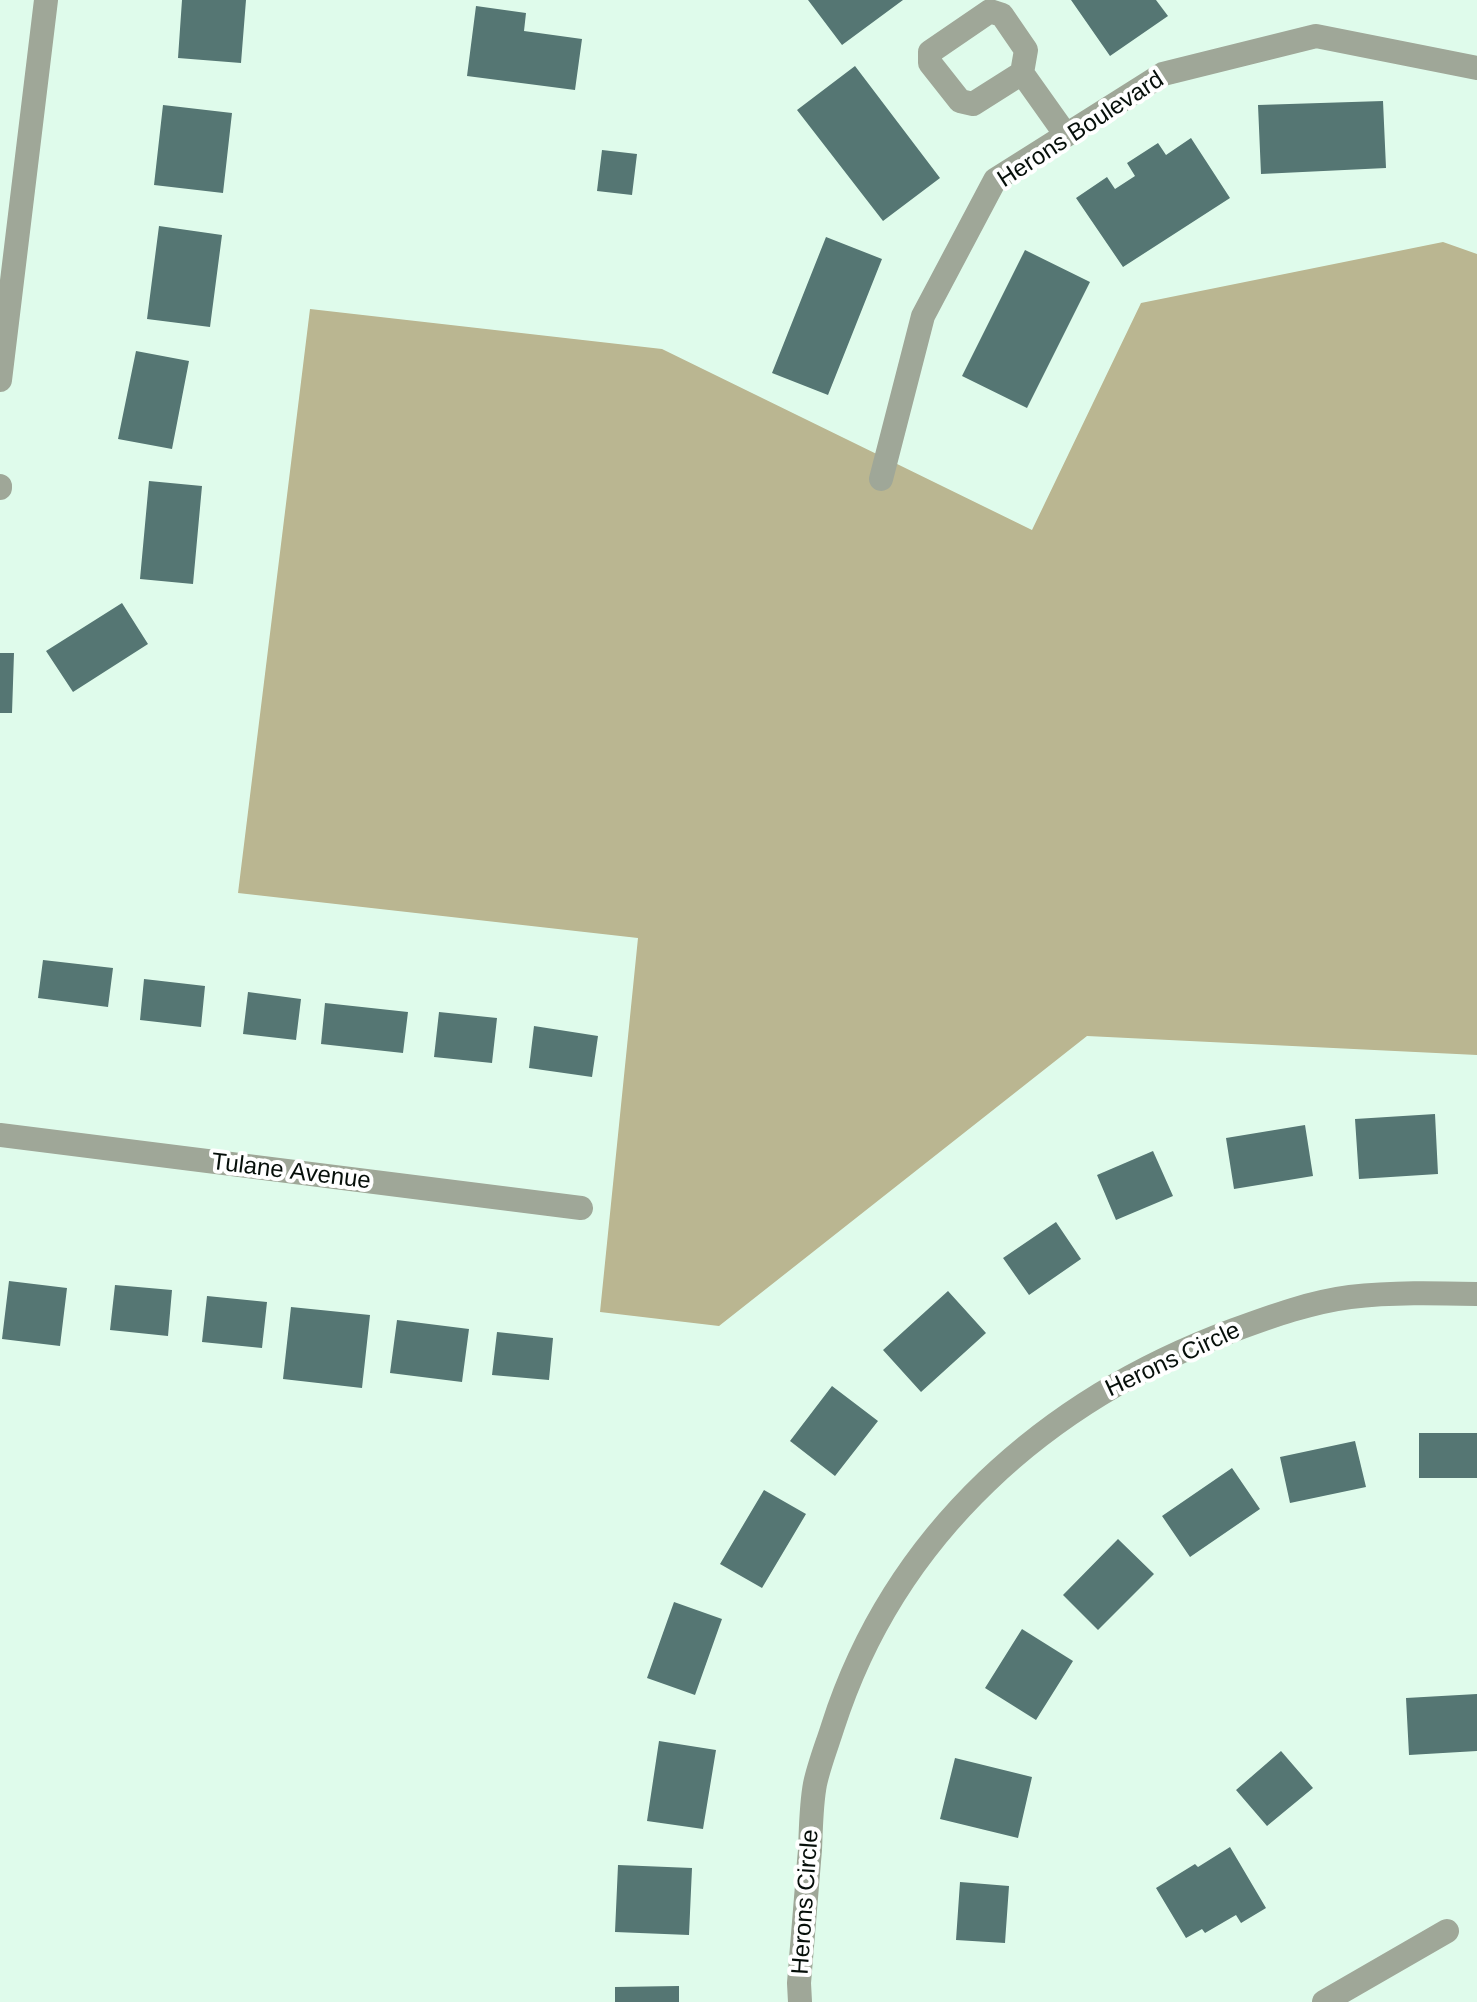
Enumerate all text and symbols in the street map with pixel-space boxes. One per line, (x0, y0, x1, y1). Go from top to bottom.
street label: Herons Boulevard (993, 66, 1169, 194)
street label: Tulane Avenue (210, 1148, 372, 1196)
street label: Herons Circle (1101, 1316, 1245, 1404)
street label: Herons Circle (787, 1828, 825, 1976)

